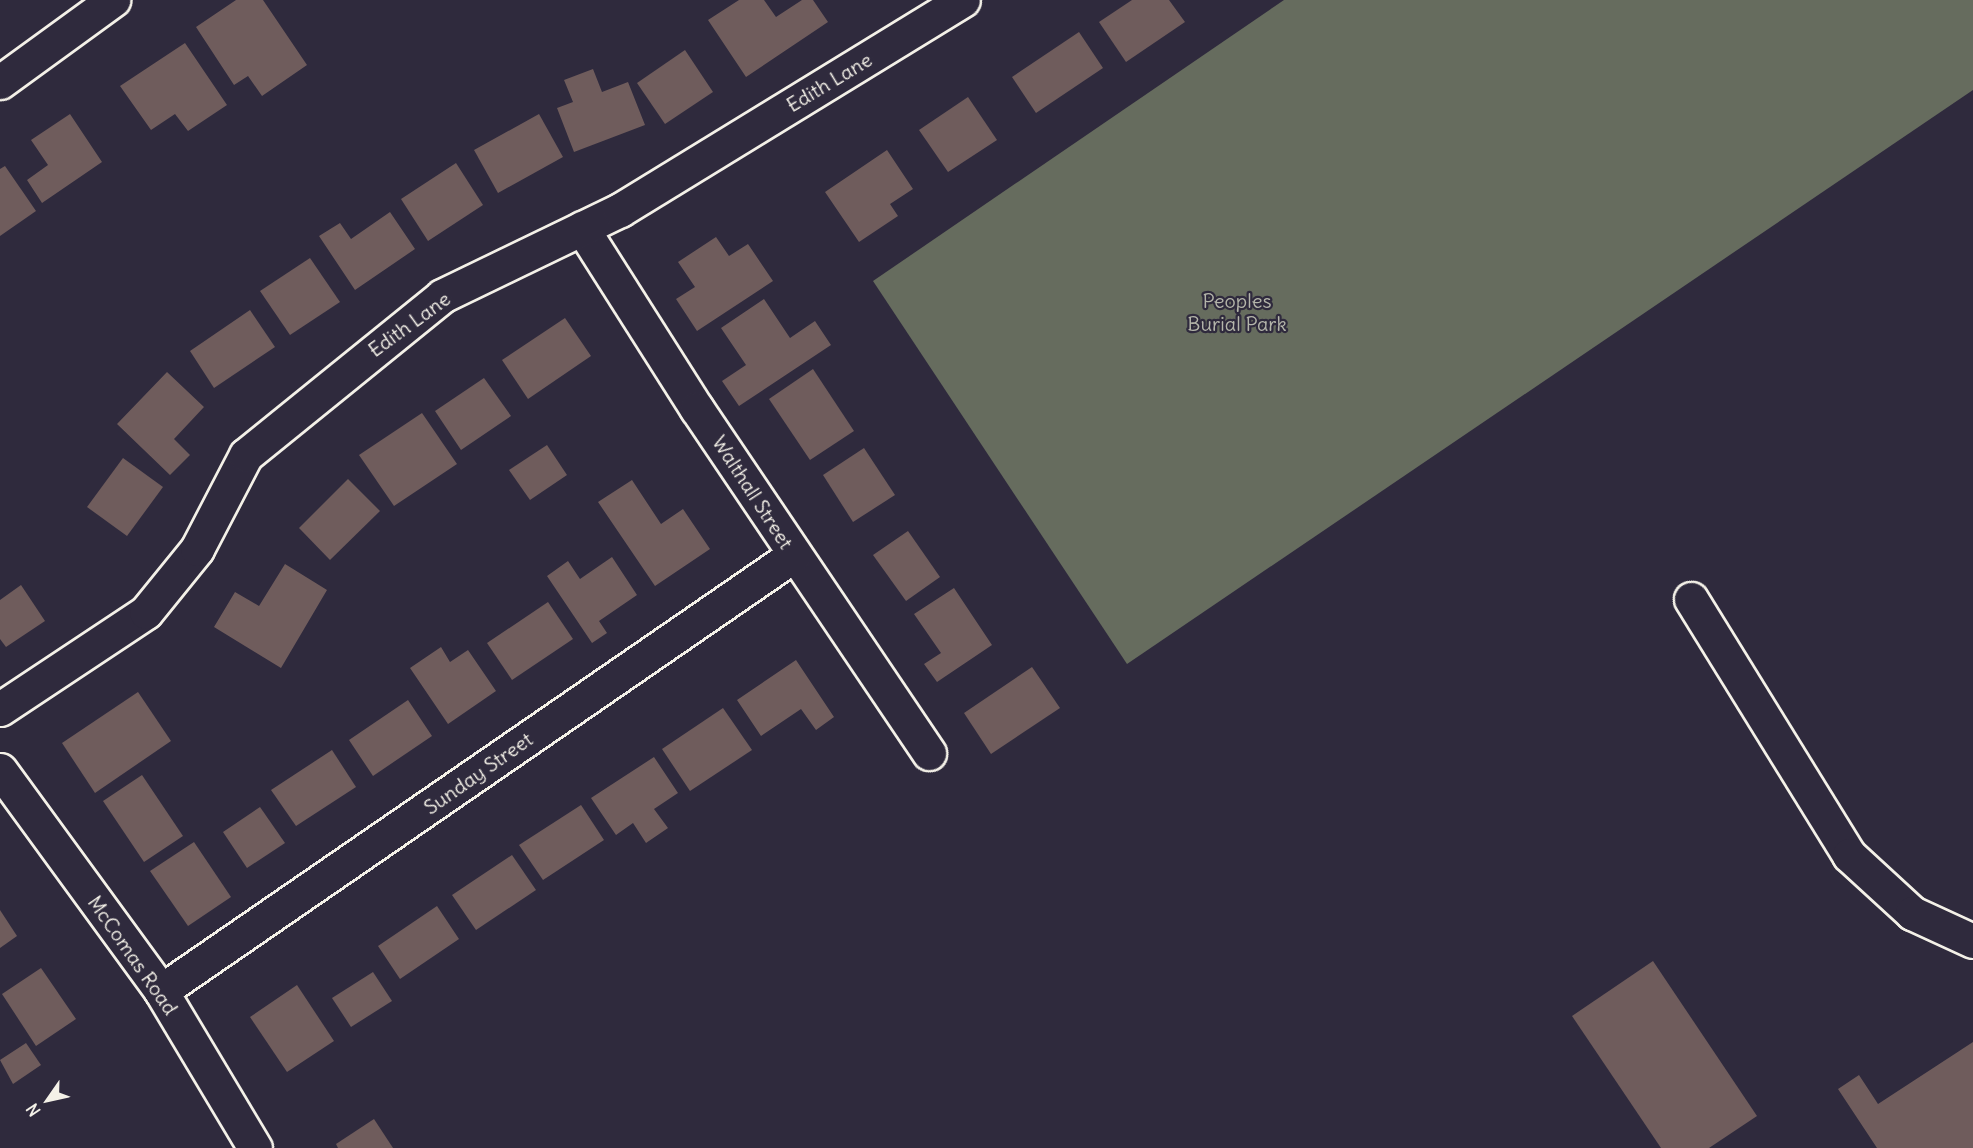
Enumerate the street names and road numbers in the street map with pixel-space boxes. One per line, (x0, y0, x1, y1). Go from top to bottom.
street label: Edith Lane (782, 47, 876, 117)
street label: Edith Lane (363, 286, 455, 362)
street label: Walthall Street (707, 431, 799, 553)
street label: Sunday Street (419, 727, 537, 819)
street label: McComas Road (83, 891, 183, 1019)

